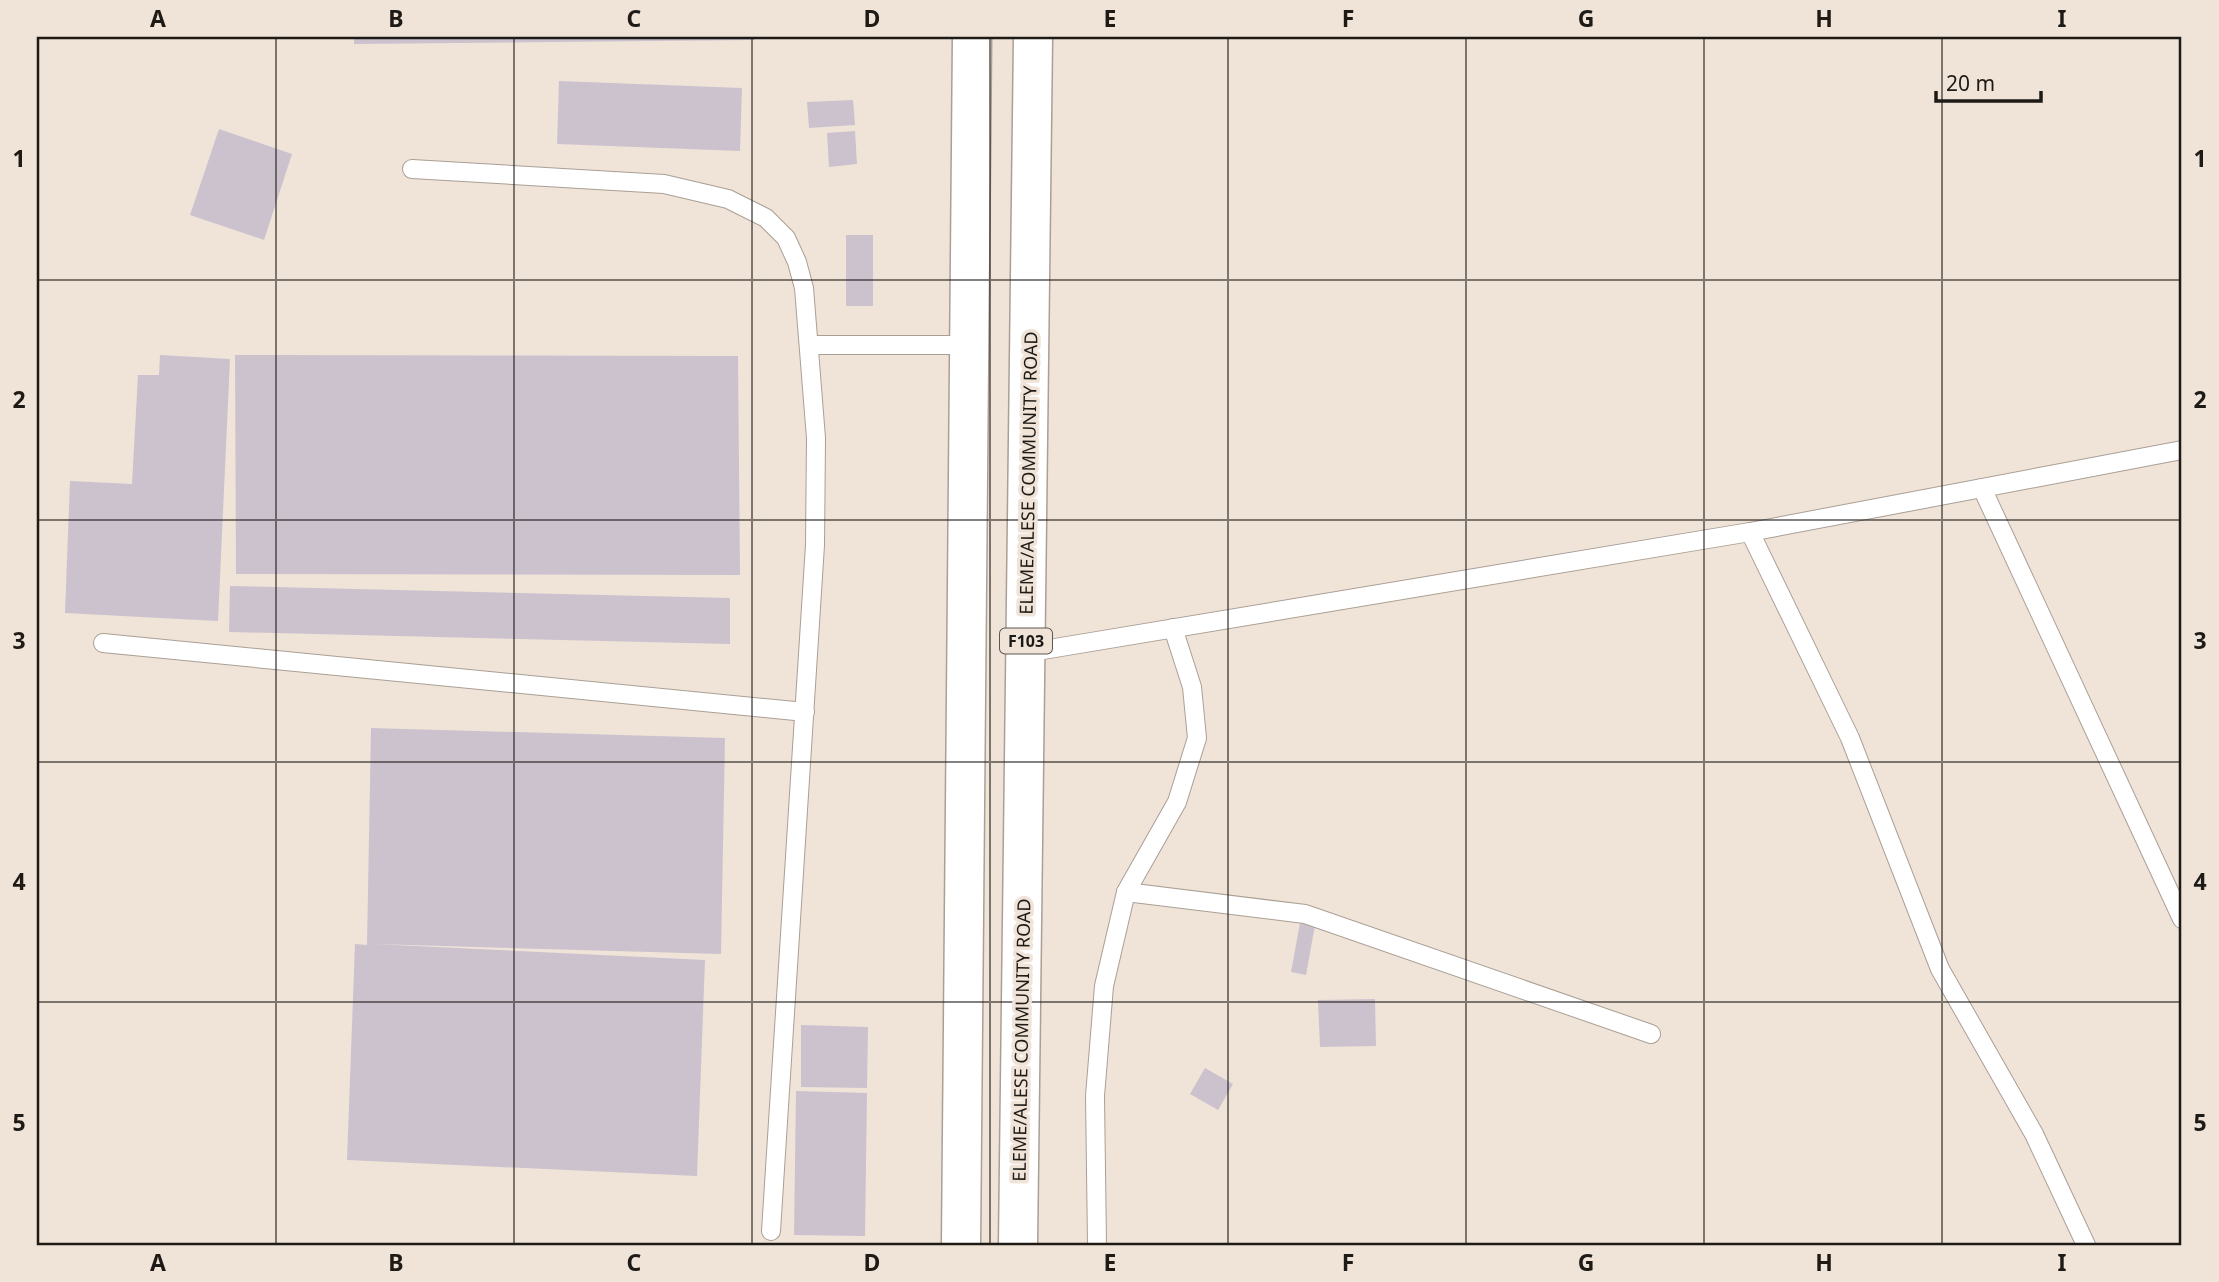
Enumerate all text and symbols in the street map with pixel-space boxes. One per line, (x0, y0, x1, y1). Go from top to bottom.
text: A (150, 2, 166, 34)
text: B (388, 2, 404, 34)
text: C (627, 2, 642, 34)
text: D (864, 2, 880, 34)
text: E (1104, 2, 1116, 34)
text: F (1342, 2, 1354, 34)
text: G (1578, 2, 1594, 34)
text: H (1815, 2, 1833, 34)
text: I (2058, 2, 2067, 34)
scale bar (1936, 60, 2040, 104)
text: 20 m (1946, 69, 1995, 97)
text: 1 (12, 142, 26, 174)
text: 1 (2193, 142, 2207, 174)
street label: ELEME/ALESE COMMUNITY ROAD (1014, 331, 1042, 615)
text: 2 (12, 383, 26, 415)
text: 2 (2193, 383, 2207, 415)
text: 3 (12, 624, 26, 656)
text: 3 (2193, 624, 2207, 656)
road number: F103 (1000, 628, 1052, 654)
text: 4 (12, 865, 26, 897)
text: 4 (2193, 865, 2207, 897)
street label: ELEME/ALESE COMMUNITY ROAD (1007, 898, 1035, 1182)
text: 5 (12, 1106, 26, 1138)
text: 5 (2193, 1106, 2207, 1138)
text: A (150, 1246, 166, 1278)
text: B (388, 1246, 404, 1278)
text: C (627, 1246, 642, 1278)
text: D (864, 1246, 880, 1278)
text: E (1104, 1246, 1116, 1278)
text: F (1342, 1246, 1354, 1278)
text: G (1578, 1246, 1594, 1278)
text: H (1815, 1246, 1833, 1278)
text: I (2058, 1246, 2067, 1278)

